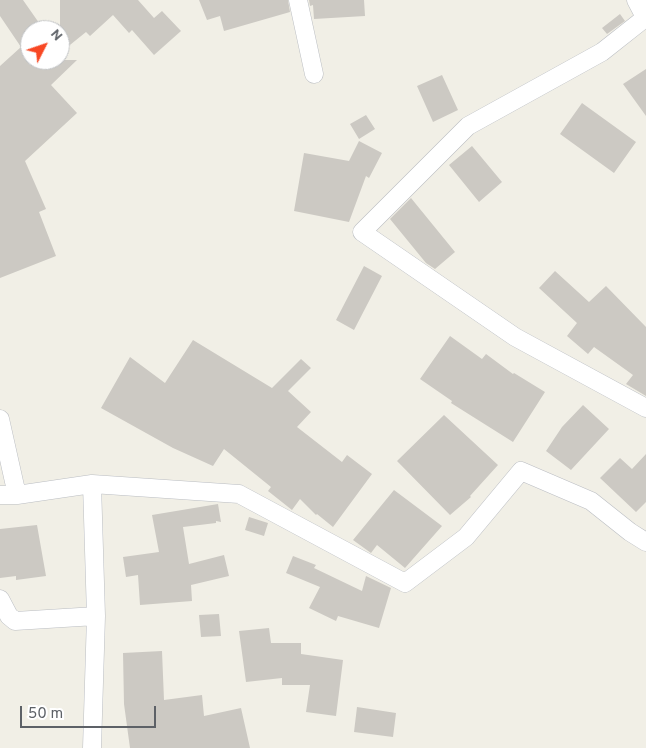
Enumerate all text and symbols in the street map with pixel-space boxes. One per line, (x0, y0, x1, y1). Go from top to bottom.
north arrow (20, 20, 70, 70)
text: N (46, 26, 66, 45)
scale bar (22, 696, 159, 728)
text: 50 m (28, 705, 63, 724)

